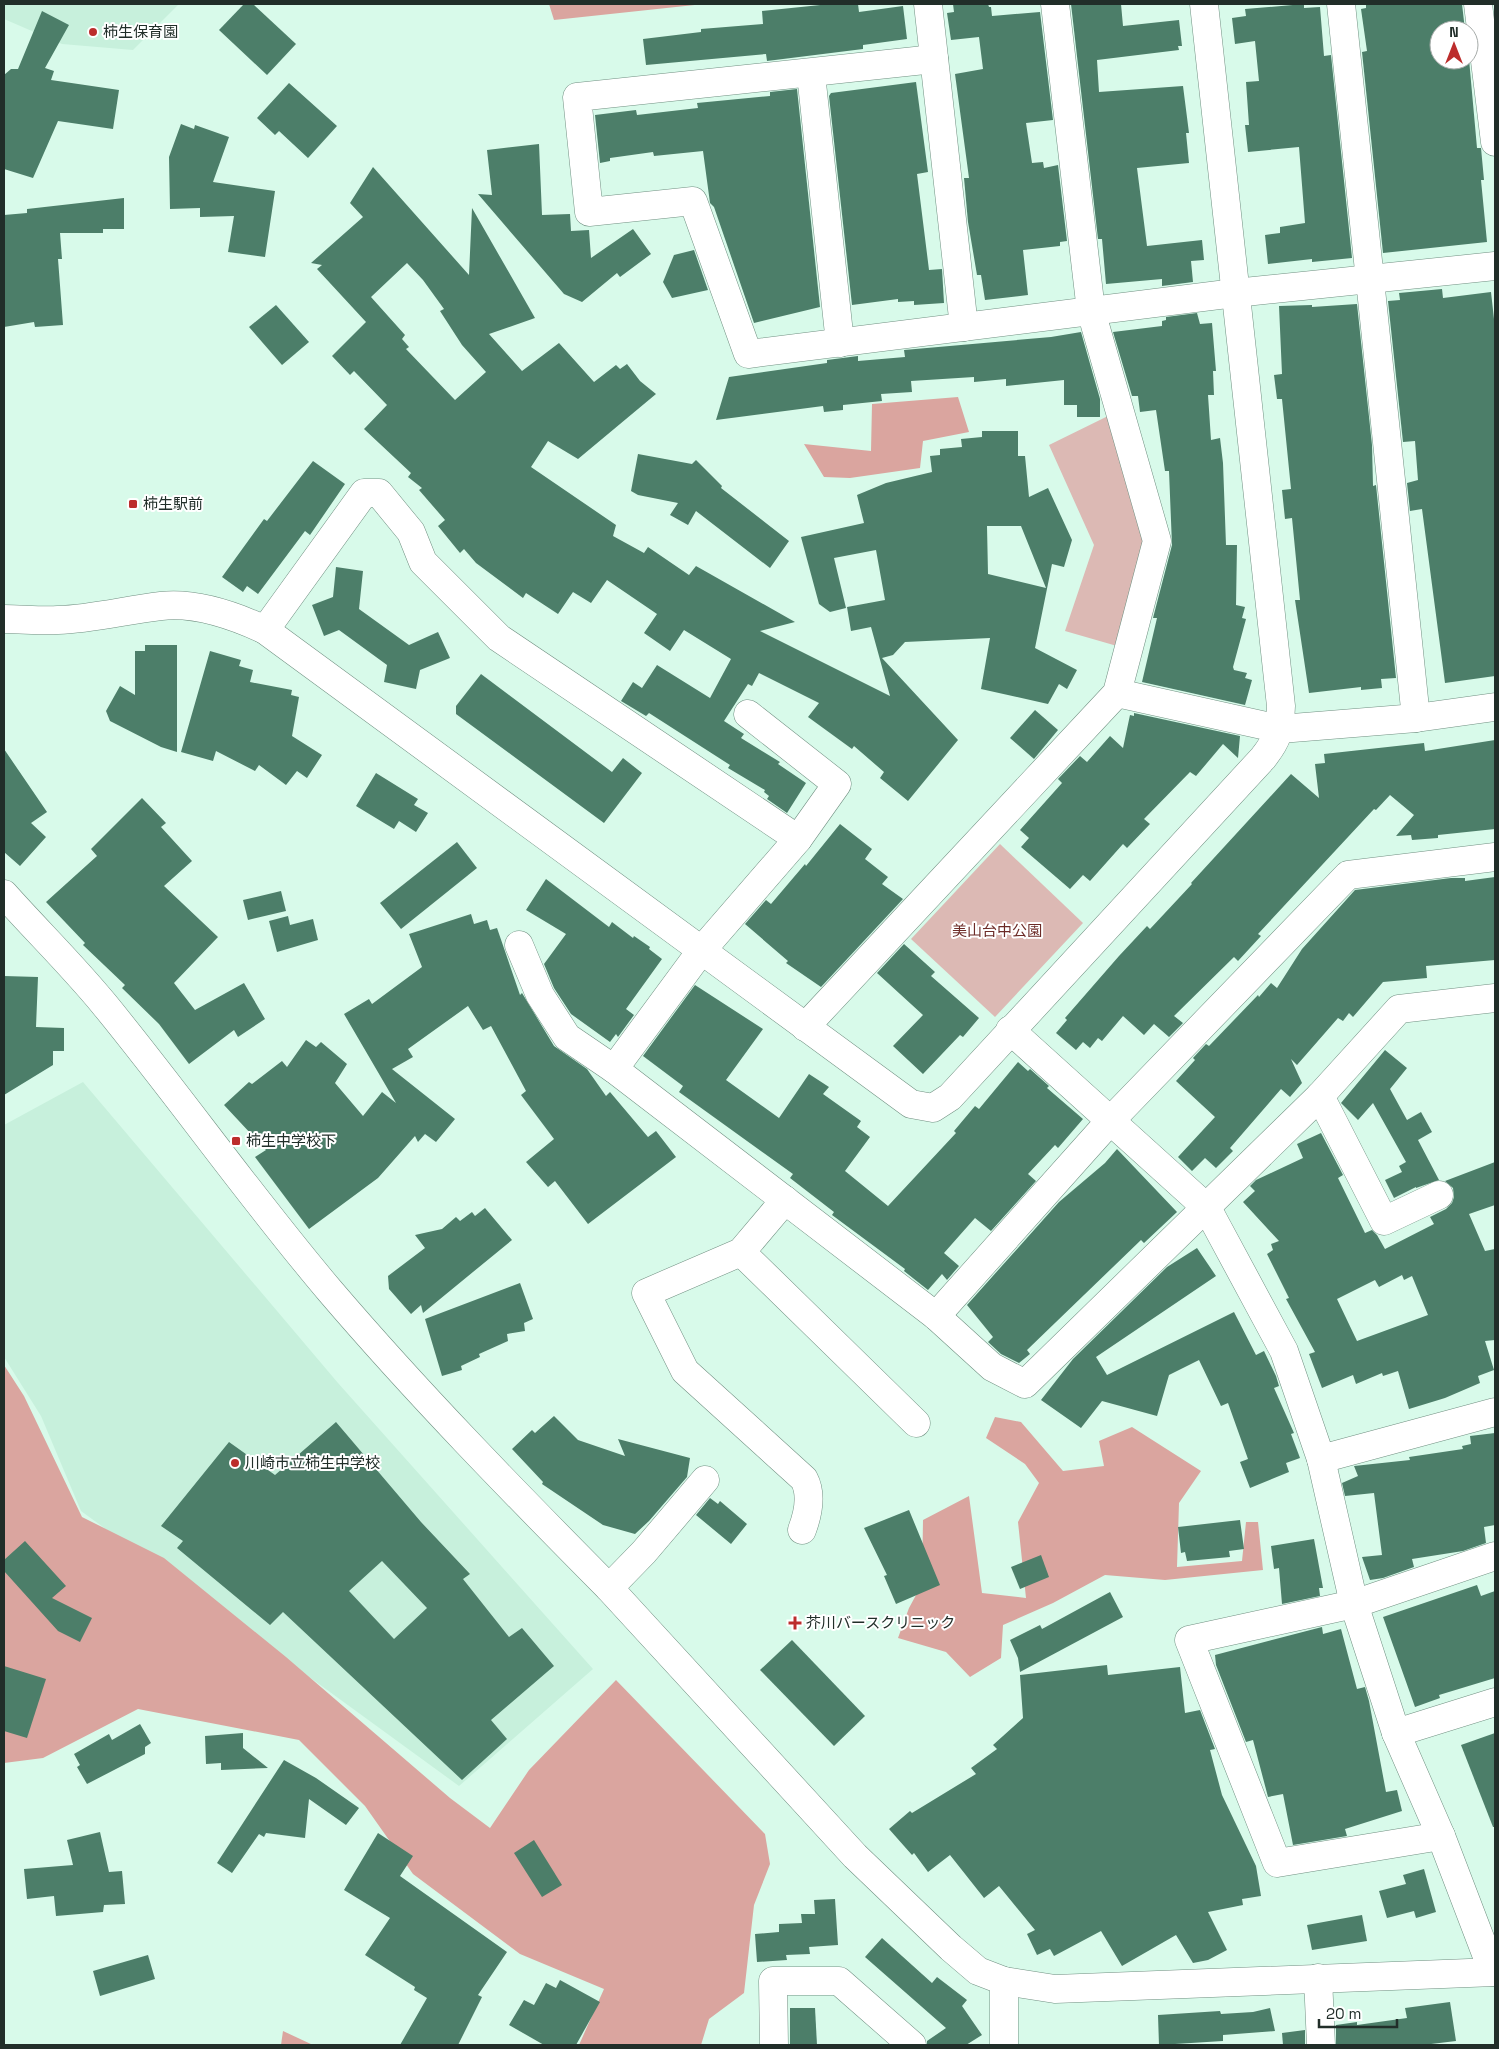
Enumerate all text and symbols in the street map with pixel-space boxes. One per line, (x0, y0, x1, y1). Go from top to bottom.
north arrow (1429, 20, 1479, 70)
place label: 柿生保育園 (103, 22, 178, 41)
text: N (1449, 23, 1459, 41)
marker: 柿生保育園 (87, 26, 99, 38)
place label: 柿生駅前 (143, 494, 203, 513)
marker: 柿生駅前 (127, 498, 139, 510)
park label: 美山台中公園 (952, 921, 1042, 940)
place label: 柿生中学校下 (246, 1131, 336, 1150)
marker: 柿生中学校下 (230, 1135, 242, 1147)
place label: 川崎市立柿生中学校 (245, 1453, 380, 1472)
marker: 川崎市立柿生中学校 (229, 1457, 241, 1469)
place label: 芥川バースクリニック (806, 1613, 955, 1632)
marker: 芥川バースクリニック (788, 1616, 802, 1630)
scale bar (1319, 1996, 1396, 2028)
text: 20 m (1326, 2004, 1361, 2023)

